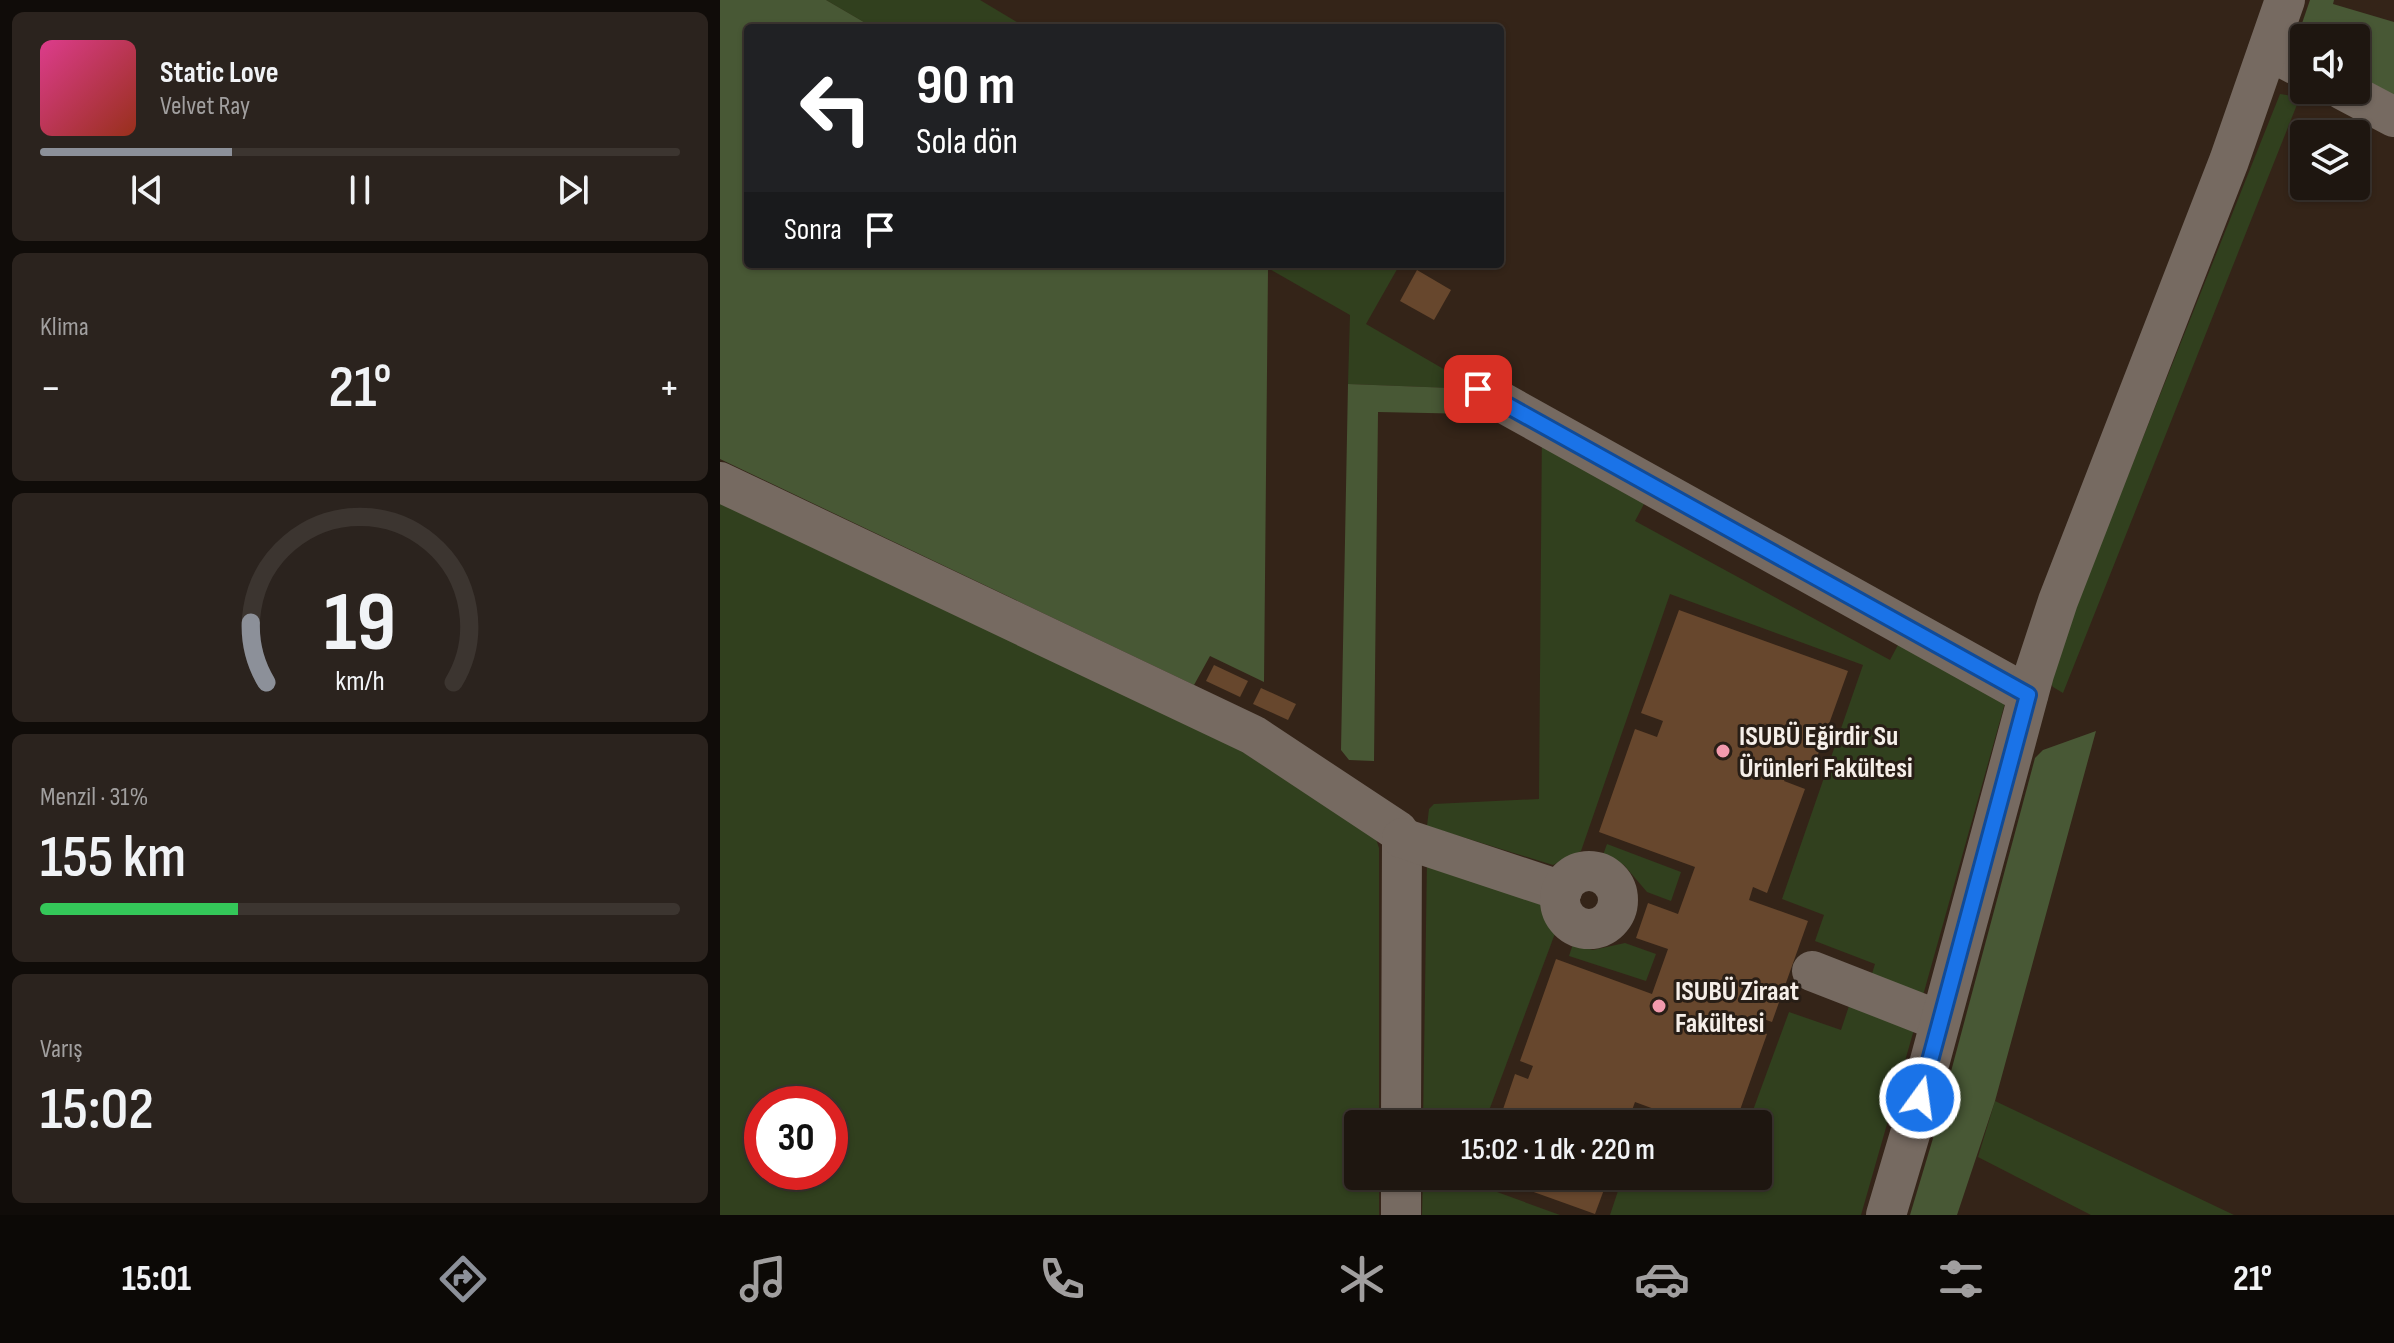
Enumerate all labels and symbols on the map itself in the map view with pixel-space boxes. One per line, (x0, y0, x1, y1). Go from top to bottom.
pin (1444, 355, 1512, 423)
place label: ISUBÜ Eğirdir Su Ürünleri Fakültesi (1739, 720, 1913, 785)
marker: ISUBÜ Eğirdir Su Ürünleri Fakültesi (1714, 742, 1732, 760)
place label: ISUBÜ Ziraat Fakültesi (1675, 975, 1799, 1040)
marker: ISUBÜ Ziraat Fakültesi (1650, 997, 1668, 1015)
position arrow (1878, 1056, 1962, 1140)
speed limit sign: 30 (744, 1086, 848, 1190)

